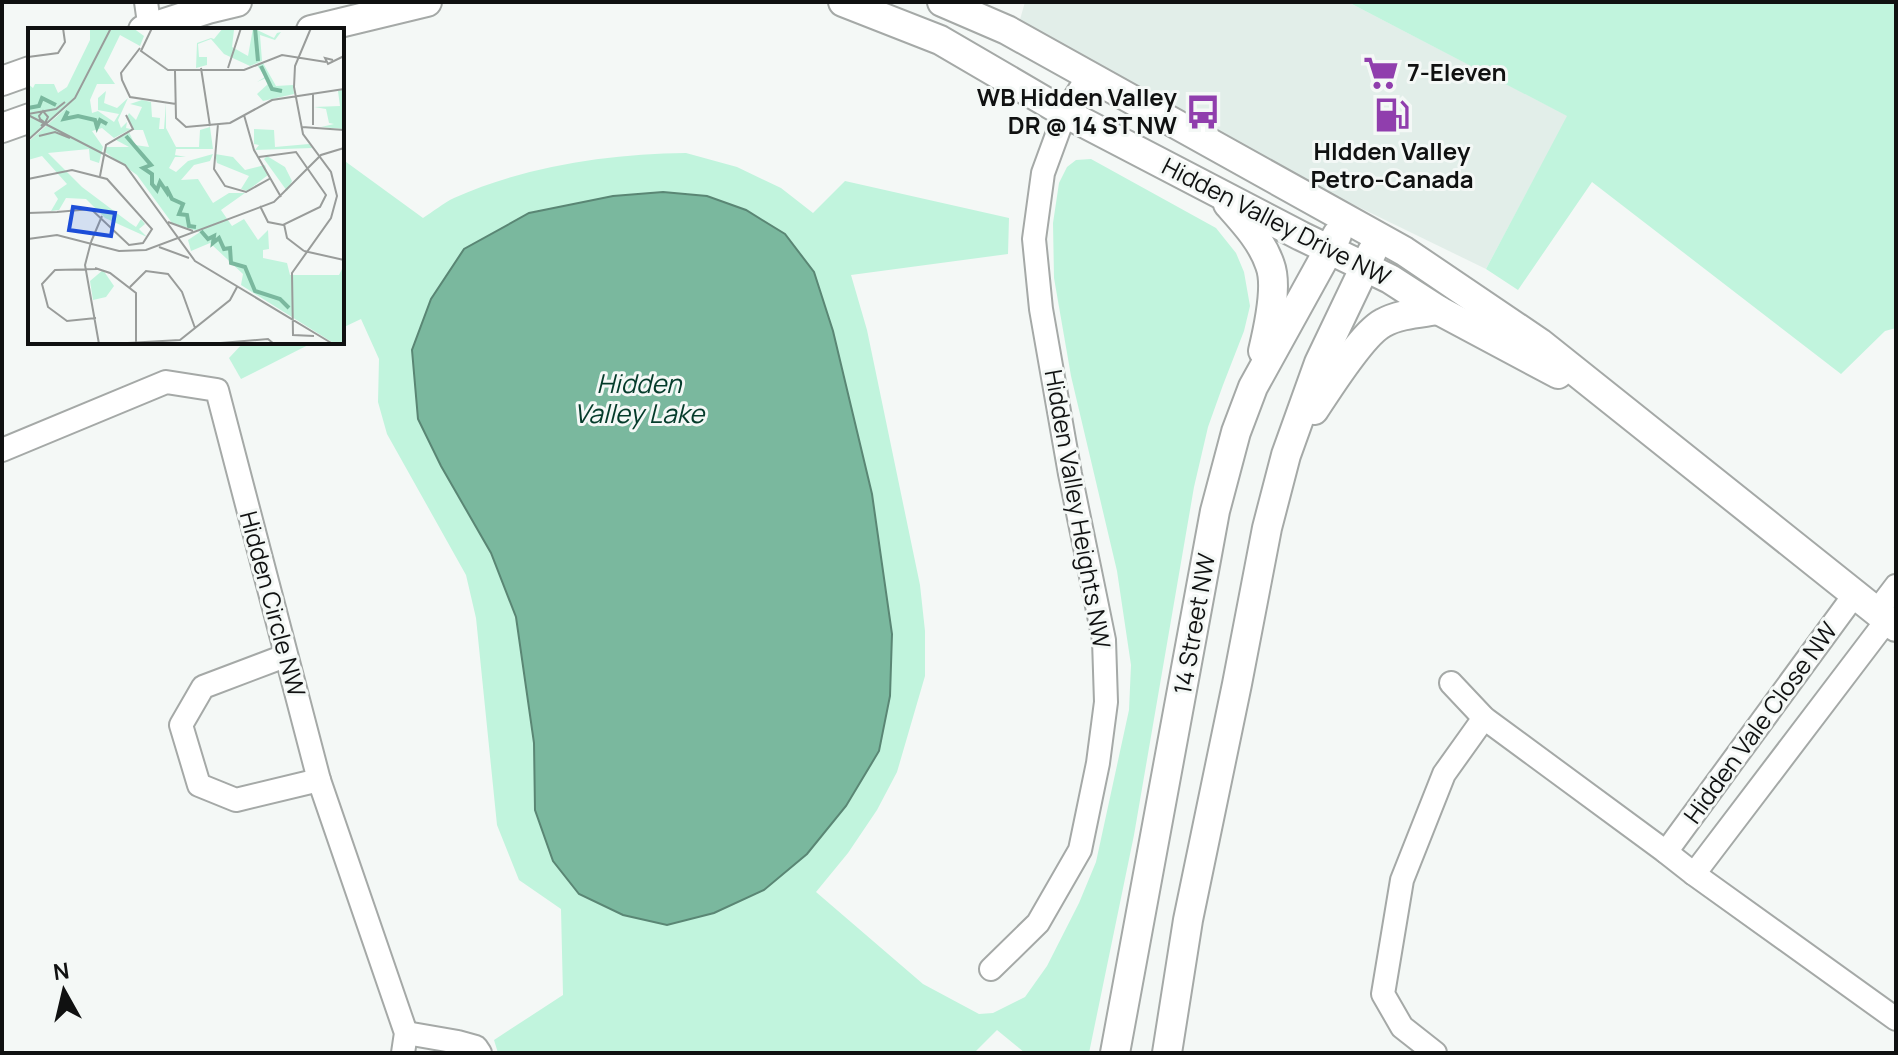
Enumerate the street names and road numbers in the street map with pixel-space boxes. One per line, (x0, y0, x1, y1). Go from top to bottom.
street label: Hidden Valley Drive NW (1157, 149, 1397, 293)
street label: Hidden Valley Heights NW (1038, 367, 1119, 651)
street label: Hidden Circle NW (233, 507, 314, 700)
street label: 14 Street NW (1165, 550, 1222, 697)
street label: Hidden Vale Close NW (1675, 614, 1844, 830)

